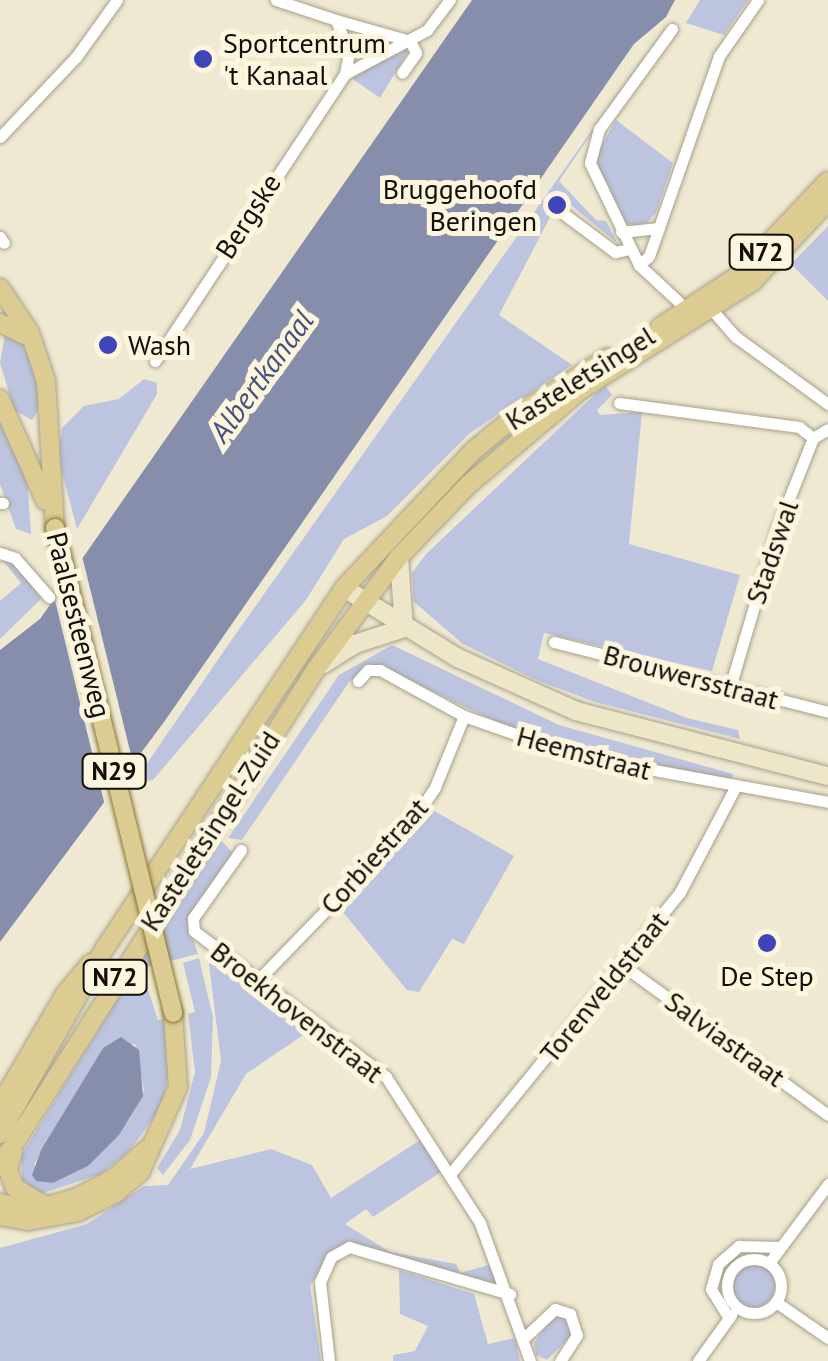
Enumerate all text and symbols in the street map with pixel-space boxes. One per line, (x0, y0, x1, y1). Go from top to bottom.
place label: Sportcentrum 't Kanaal (223, 26, 386, 92)
marker: Sportcentrum 't Kanaal (192, 48, 214, 70)
street label: Bergske (208, 167, 288, 265)
place label: Bruggehoofd Beringen (383, 172, 537, 238)
marker: Bruggehoofd Beringen (546, 194, 568, 216)
road number: N72 (728, 232, 794, 272)
water label: Albertkanaal (201, 303, 321, 449)
street label: Kasteletsingel (499, 319, 661, 437)
place label: Wash (128, 328, 191, 362)
marker: Wash (97, 334, 119, 356)
street label: Stadswal (739, 496, 805, 608)
street label: Paalsesteenweg (40, 529, 118, 721)
street label: Brouwersstraat (600, 637, 782, 717)
street label: Heemstraat (513, 719, 655, 787)
street label: Kasteletsingel-Zuid (133, 725, 287, 937)
road number: N29 (82, 751, 146, 791)
street label: Corbiestraat (313, 791, 435, 921)
street label: Torenveldstraat (533, 905, 675, 1069)
marker: De Step (756, 932, 778, 954)
street label: Broekhovenstraat (204, 934, 390, 1090)
road number: N72 (82, 957, 148, 997)
place label: De Step (720, 959, 814, 993)
street label: Salviastraat (659, 984, 791, 1094)

